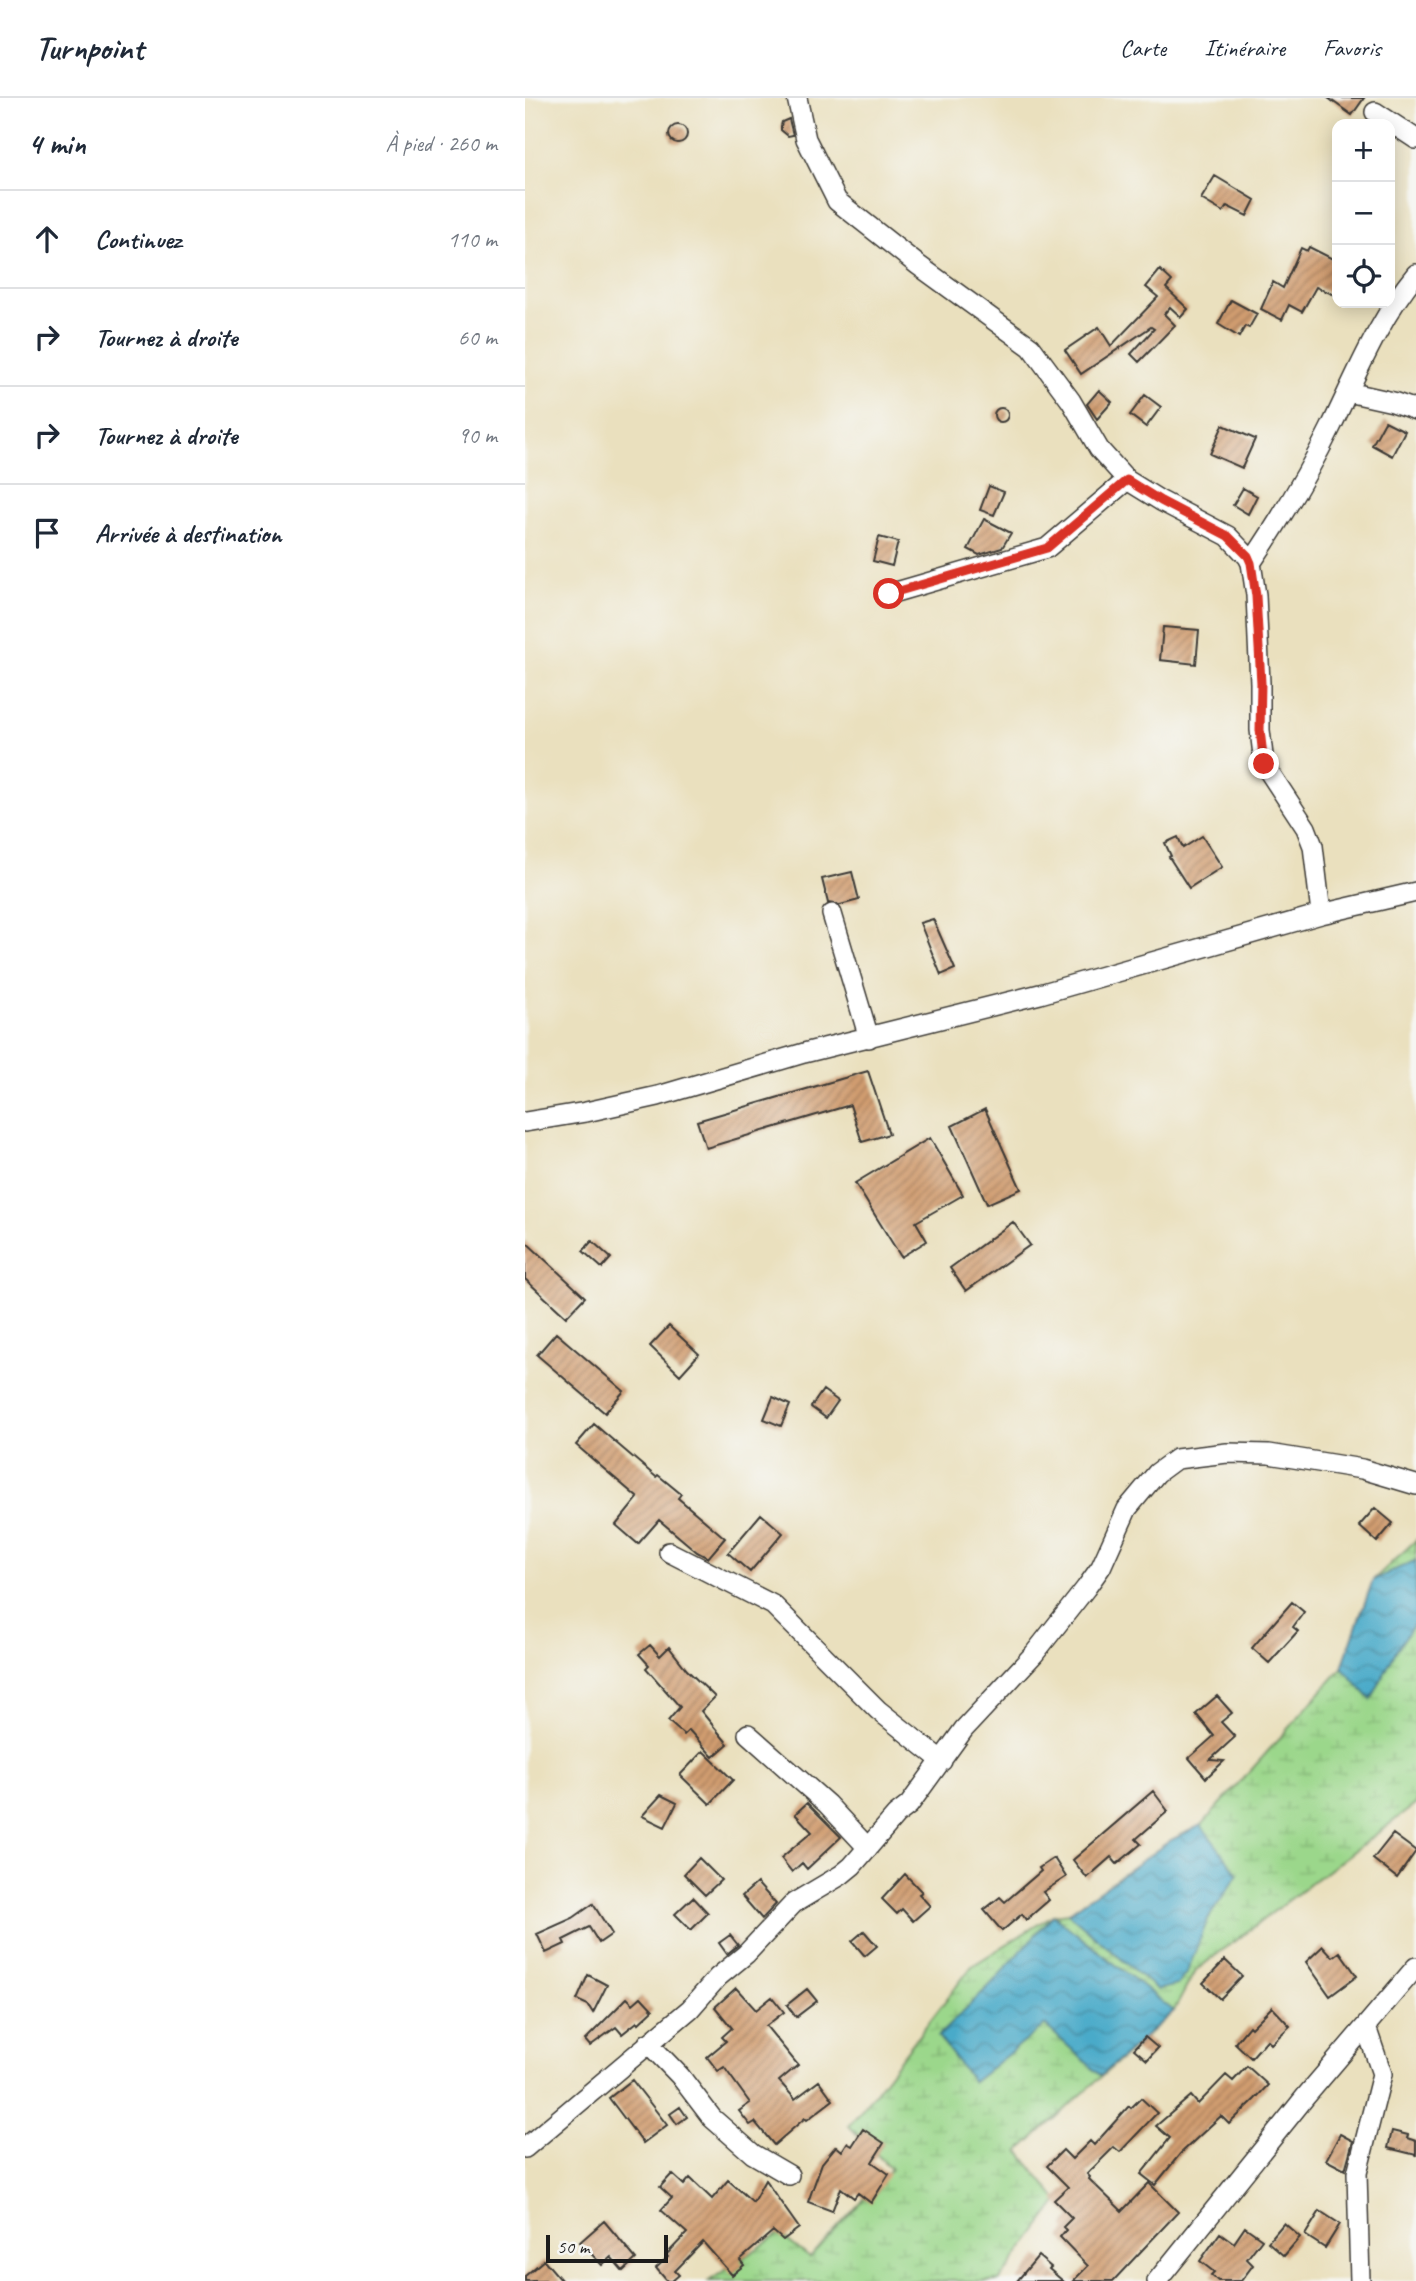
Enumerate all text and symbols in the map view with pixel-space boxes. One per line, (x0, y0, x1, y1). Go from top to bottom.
text: Turnpoint (35, 27, 143, 69)
text: Carte (1120, 33, 1166, 63)
text: Itinéraire (1204, 33, 1285, 63)
text: Favoris (1323, 33, 1381, 63)
map controls (1332, 119, 1395, 308)
button: + (1332, 119, 1395, 182)
text: 4 min (28, 125, 85, 163)
text: À pied · 260 m (385, 129, 497, 158)
button: − (1332, 182, 1395, 245)
icon: ahead (28, 220, 66, 258)
text: Continuez (95, 223, 181, 256)
text: 110 m (448, 225, 497, 254)
button: locate (1332, 245, 1395, 308)
icon: right (28, 318, 66, 356)
text: Tournez à droite (95, 321, 237, 354)
text: 60 m (458, 323, 497, 352)
icon: right (28, 416, 66, 454)
text: Tournez à droite (95, 419, 237, 452)
text: 90 m (458, 421, 497, 450)
icon: arrive (28, 514, 66, 552)
text: Arrivée à destination (95, 517, 281, 550)
route start (873, 578, 904, 609)
route end (1248, 748, 1279, 779)
scale bar (546, 2232, 669, 2264)
text: 50 m (557, 2235, 589, 2259)

